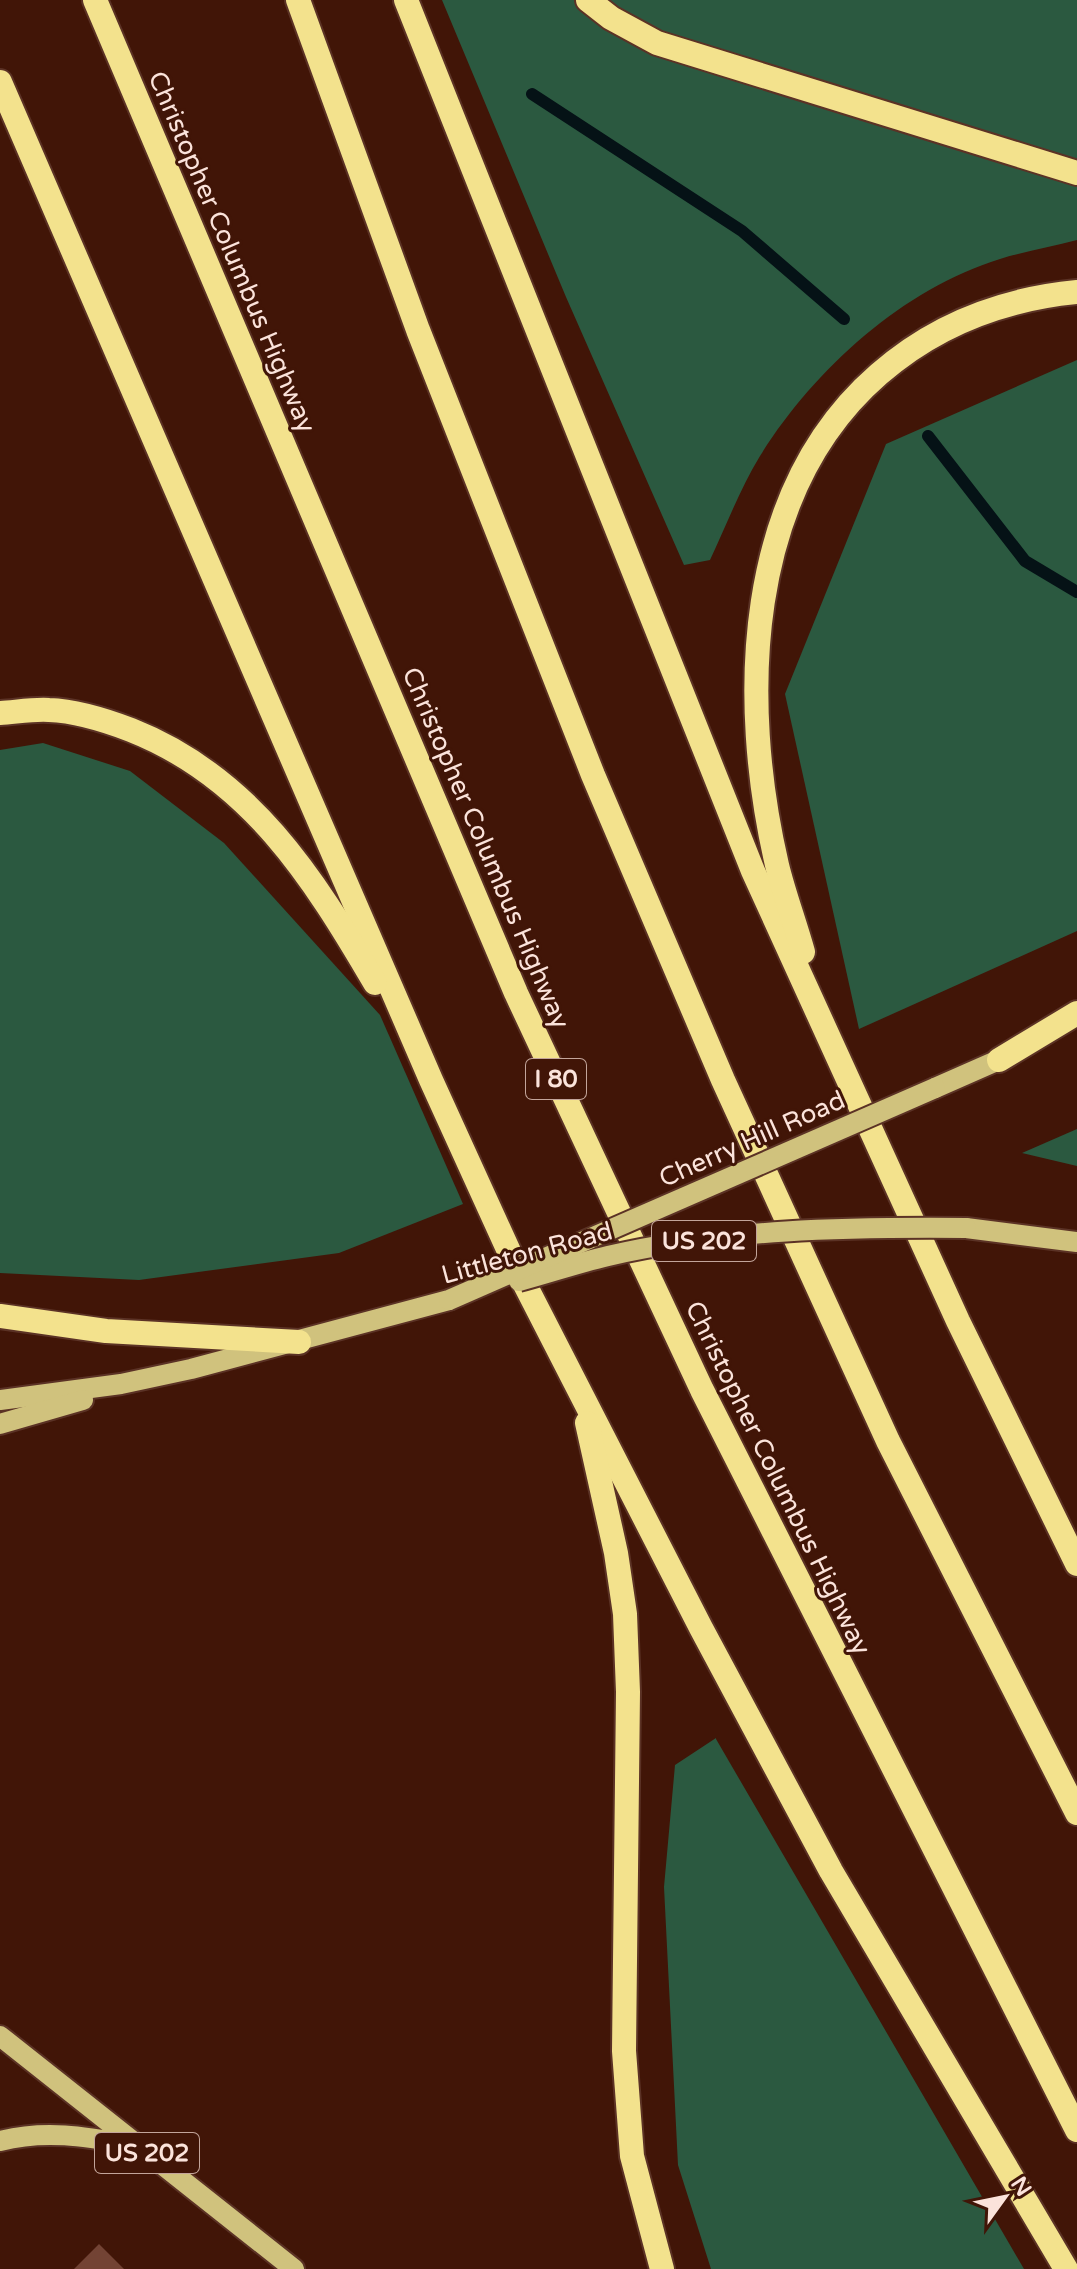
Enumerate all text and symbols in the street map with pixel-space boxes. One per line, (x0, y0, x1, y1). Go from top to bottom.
street label: Christopher Columbus Highway (142, 67, 322, 437)
street label: Christopher Columbus Highway (396, 663, 576, 1033)
road number: I 80 (526, 1059, 586, 1099)
street label: Cherry Hill Road (654, 1084, 850, 1194)
street label: Littleton Road (438, 1215, 616, 1291)
road number: US 202 (652, 1221, 756, 1261)
street label: Christopher Columbus Highway (679, 1296, 877, 1660)
road number: US 202 (95, 2133, 199, 2173)
north arrow (965, 2157, 1045, 2237)
text: N (1005, 2172, 1037, 2201)

